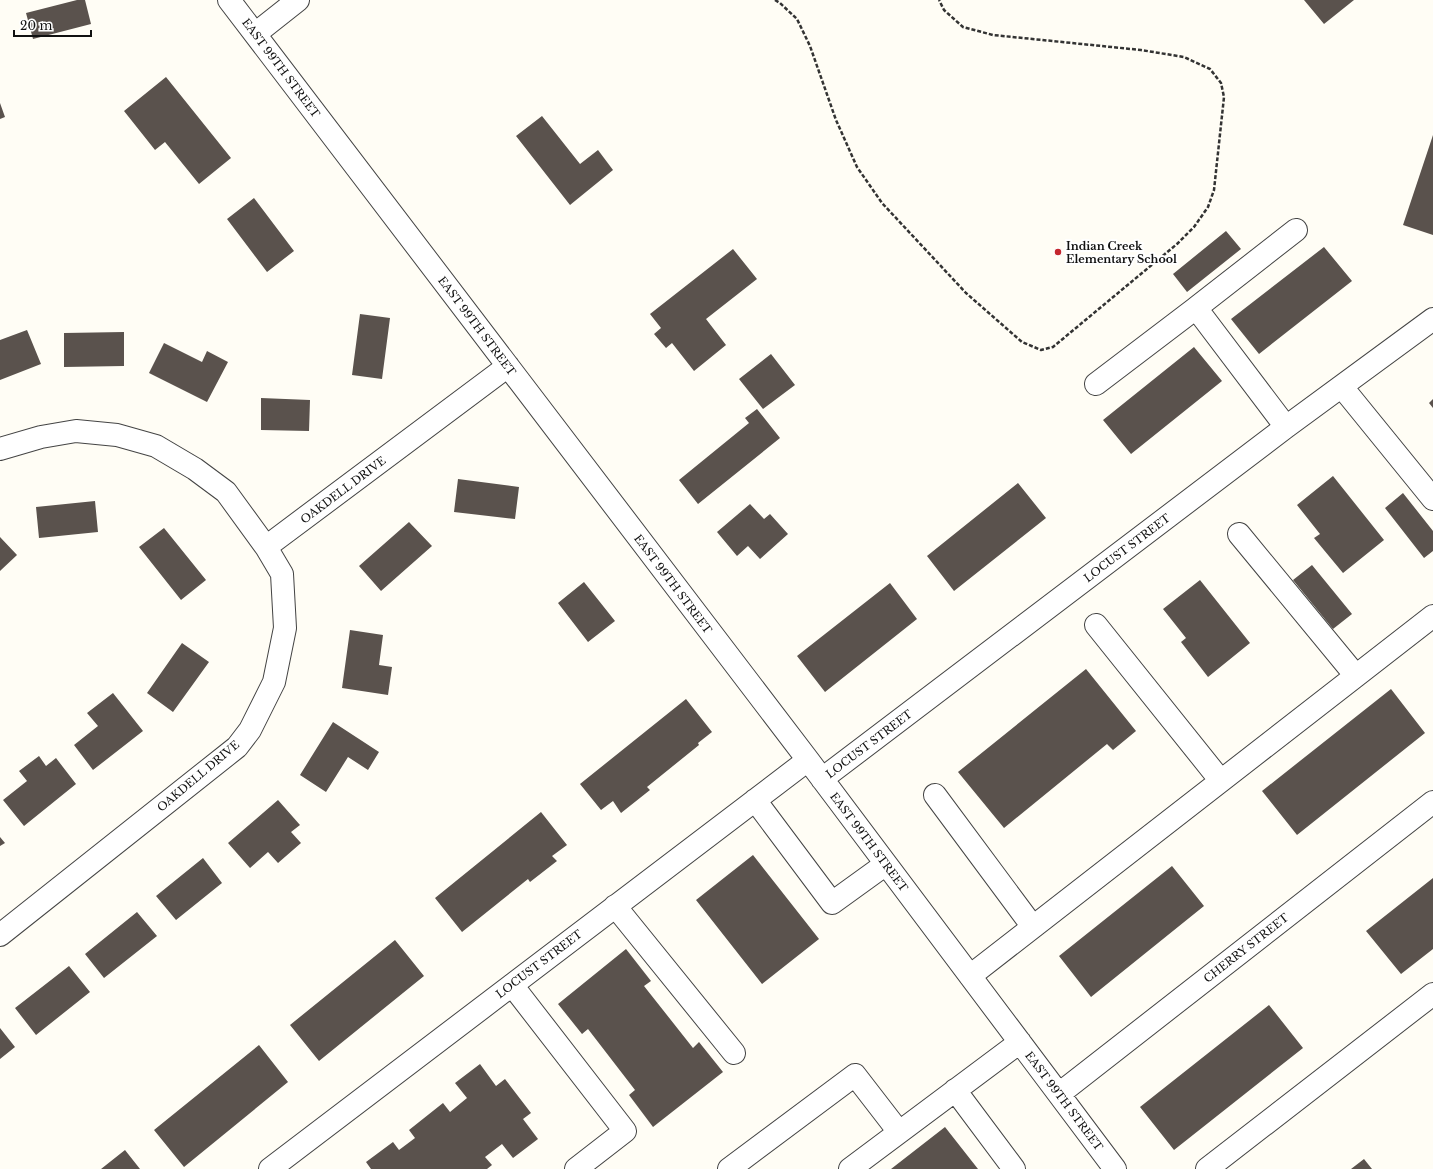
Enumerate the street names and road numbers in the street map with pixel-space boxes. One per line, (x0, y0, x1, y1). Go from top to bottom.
street label: EAST 99TH STREET (239, 16, 323, 121)
street label: EAST 99TH STREET (435, 274, 519, 379)
street label: OAKDELL DRIVE (298, 453, 388, 527)
street label: LOCUST STREET (1081, 511, 1173, 585)
street label: EAST 99TH STREET (631, 532, 715, 637)
street label: LOCUST STREET (823, 707, 915, 781)
street label: OAKDELL DRIVE (154, 738, 242, 814)
street label: EAST 99TH STREET (827, 790, 911, 895)
street label: CHERRY STREET (1201, 910, 1291, 986)
street label: LOCUST STREET (493, 927, 585, 1001)
street label: EAST 99TH STREET (1022, 1049, 1106, 1154)

